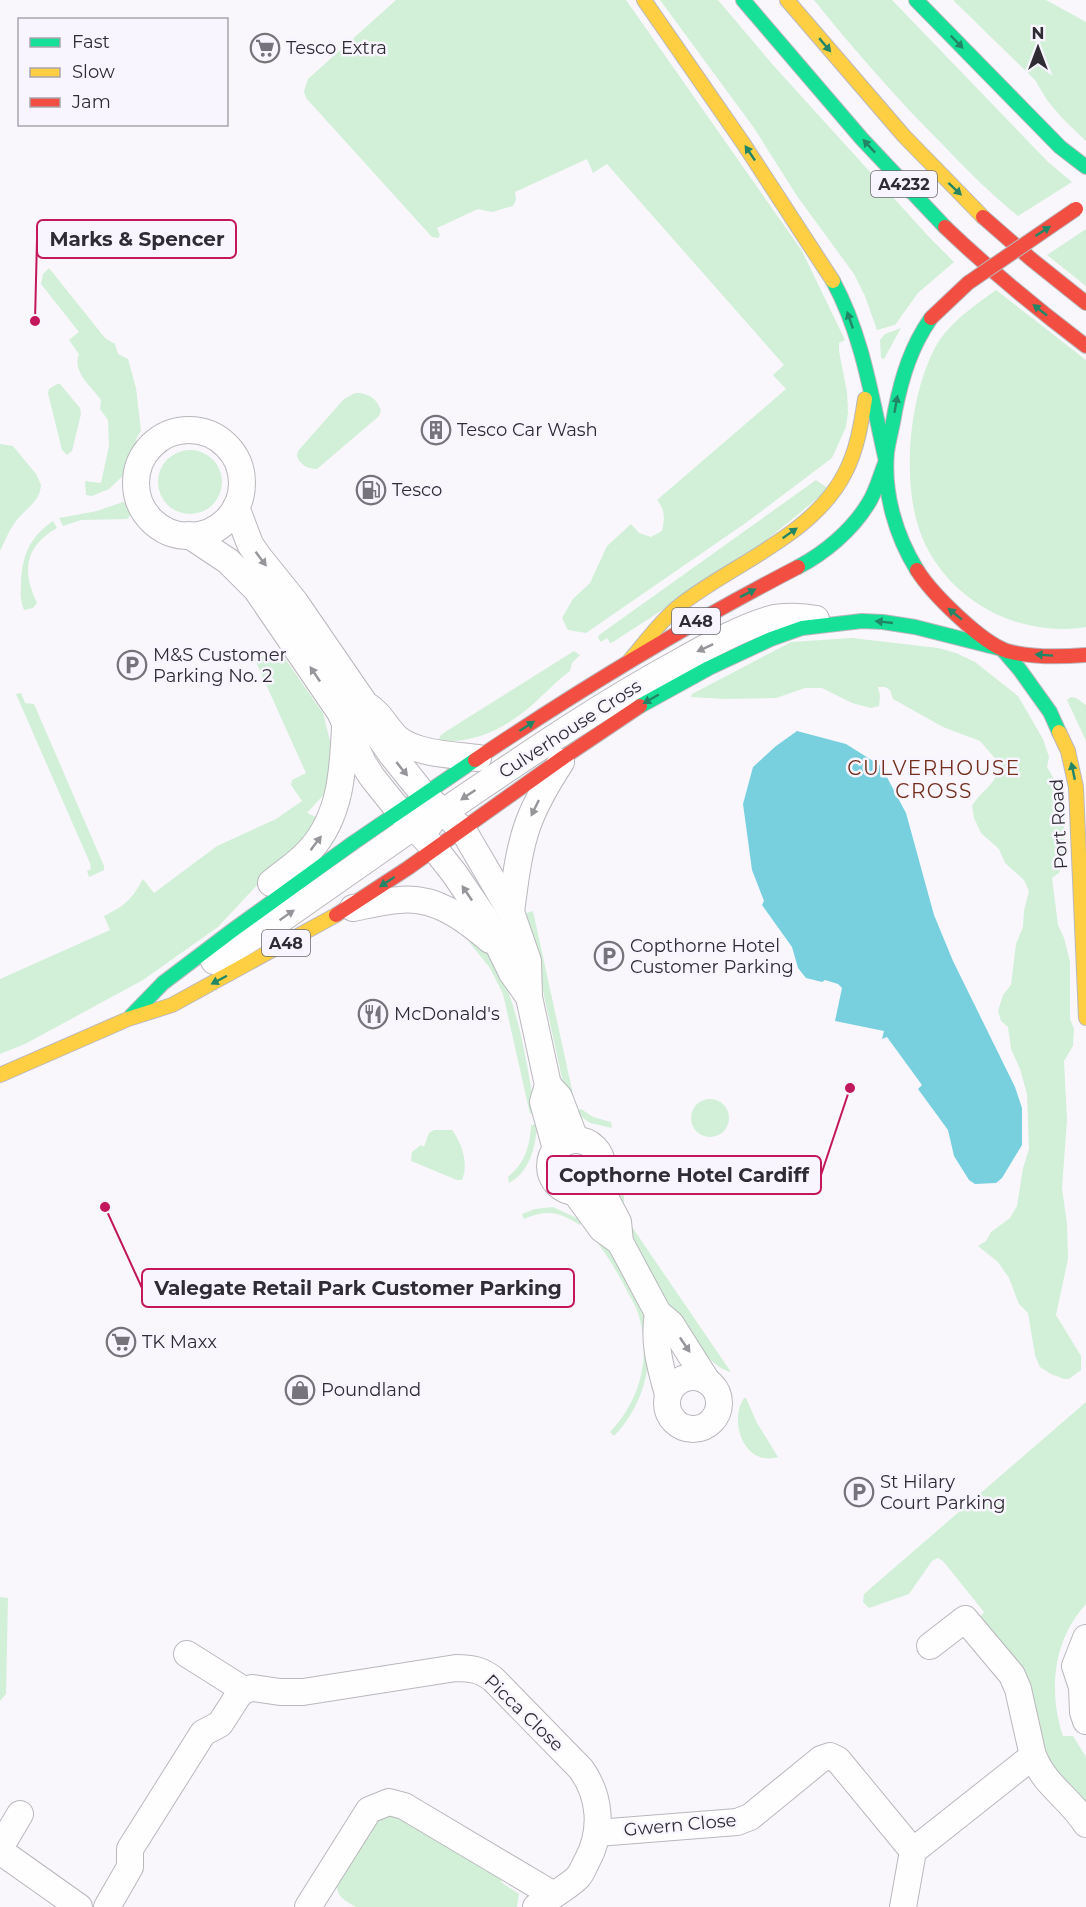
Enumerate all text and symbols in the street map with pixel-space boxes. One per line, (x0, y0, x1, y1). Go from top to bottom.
legend (18, 18, 228, 126)
north arrow (1008, 18, 1068, 78)
text: N (1032, 24, 1044, 43)
text: Fast (72, 31, 110, 53)
supermarket icon: Tesco Extra (249, 32, 281, 64)
one-way arrow (950, 34, 964, 48)
place label: Tesco Extra (286, 37, 387, 59)
one-way arrow (818, 37, 831, 52)
text: Slow (72, 61, 115, 83)
text: Jam (71, 91, 111, 113)
one-way arrow (863, 139, 876, 154)
one-way arrow (744, 146, 756, 162)
road number: A4232 (871, 171, 937, 197)
one-way arrow (948, 182, 962, 196)
callout: Marks & Spencer (37, 220, 236, 258)
one-way arrow (1035, 225, 1052, 236)
text: Marks & Spencer (49, 227, 225, 251)
one-way arrow (1032, 303, 1048, 316)
one-way arrow (845, 311, 854, 329)
one-way arrow (892, 394, 901, 413)
building icon: Tesco Car Wash (420, 414, 452, 446)
place label: Tesco Car Wash (457, 419, 598, 441)
fuel station icon: Tesco (355, 474, 387, 506)
place label: Tesco (392, 479, 442, 501)
one-way arrow (781, 527, 797, 539)
one-way arrow (255, 551, 267, 567)
one-way arrow (740, 589, 757, 598)
road number: A48 (672, 608, 720, 634)
one-way arrow (947, 608, 963, 621)
one-way arrow (874, 618, 893, 627)
place label: M&S Customer Parking No. 2 (153, 644, 287, 687)
one-way arrow (696, 644, 713, 653)
parking icon: M&S Customer Parking No. 2 (116, 649, 148, 681)
one-way arrow (1034, 651, 1053, 660)
one-way arrow (310, 666, 321, 682)
street label: Culverhouse Cross (495, 675, 646, 783)
one-way arrow (643, 694, 659, 705)
one-way arrow (519, 720, 535, 731)
district label: CULVERHOUSE CROSS (847, 756, 1021, 803)
one-way arrow (395, 761, 408, 776)
one-way arrow (1068, 762, 1077, 781)
street label: Port Road (1046, 778, 1072, 870)
one-way arrow (460, 789, 476, 801)
one-way arrow (530, 799, 540, 816)
one-way arrow (310, 835, 322, 851)
one-way arrow (379, 876, 395, 887)
one-way arrow (461, 885, 473, 901)
one-way arrow (279, 910, 295, 921)
road number: A48 (262, 930, 310, 956)
place label: Copthorne Hotel Customer Parking (630, 935, 794, 978)
parking icon: Copthorne Hotel Customer Parking (593, 940, 625, 972)
one-way arrow (210, 975, 227, 985)
restaurant icon: McDonald's (357, 998, 389, 1030)
place label: McDonald's (394, 1003, 500, 1025)
callout: Copthorne Hotel Cardiff (547, 1156, 821, 1194)
text: Copthorne Hotel Cardiff (559, 1163, 810, 1187)
callout: Valegate Retail Park Customer Parking (142, 1269, 574, 1307)
text: Valegate Retail Park Customer Parking (153, 1276, 562, 1300)
supermarket icon: TK Maxx (105, 1326, 137, 1358)
place label: TK Maxx (142, 1331, 217, 1353)
one-way arrow (679, 1337, 690, 1353)
shop icon: Poundland (284, 1374, 316, 1406)
place label: Poundland (321, 1379, 421, 1401)
place label: St Hilary Court Parking (880, 1471, 1006, 1514)
parking icon: St Hilary Court Parking (843, 1476, 875, 1508)
street label: Picca Close (480, 1670, 568, 1756)
street label: Gwern Close (623, 1809, 737, 1841)

